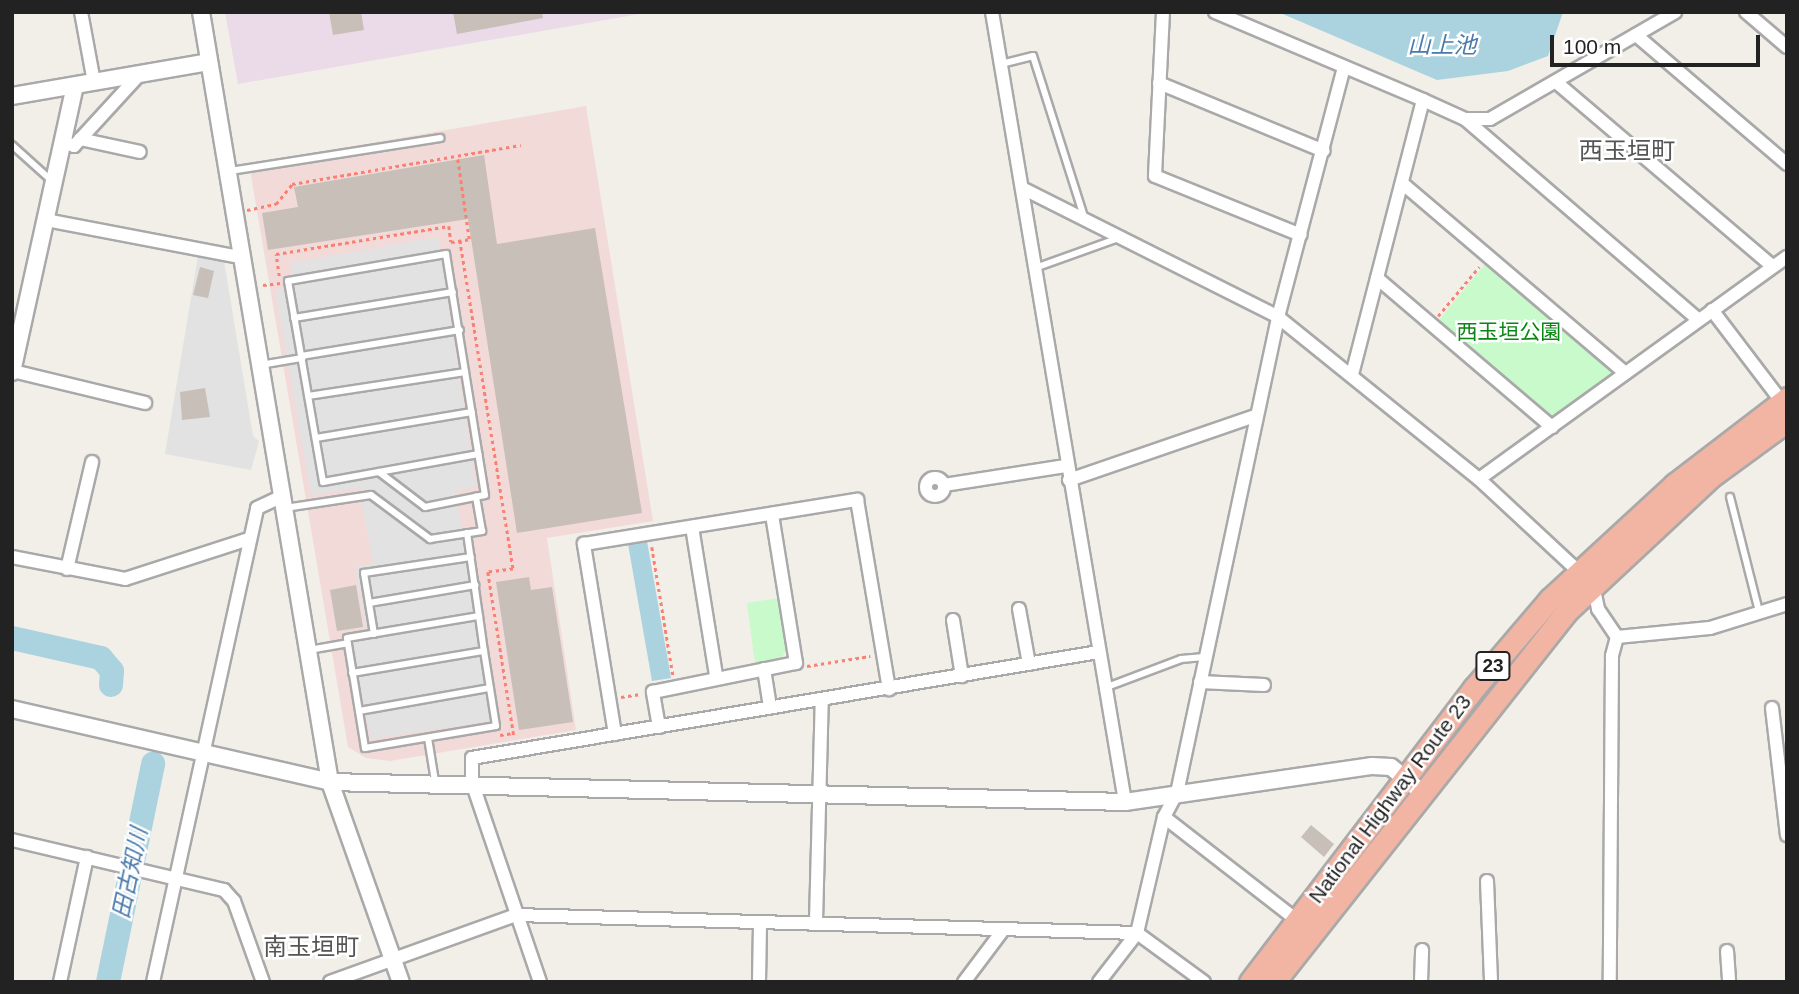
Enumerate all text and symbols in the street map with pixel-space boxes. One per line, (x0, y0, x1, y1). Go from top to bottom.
scale bar (1554, 21, 1764, 65)
water label: 山上池 (1408, 31, 1476, 59)
text: 100 m (1563, 35, 1621, 58)
district label: 西玉垣町 (1579, 137, 1675, 165)
park label: 西玉垣公園 (1457, 319, 1561, 345)
road number: 23 (1474, 650, 1512, 681)
street label: National Highway Route 23 (1303, 690, 1477, 908)
water label: 田古知川 (107, 825, 153, 921)
district label: 南玉垣町 (263, 933, 359, 961)

